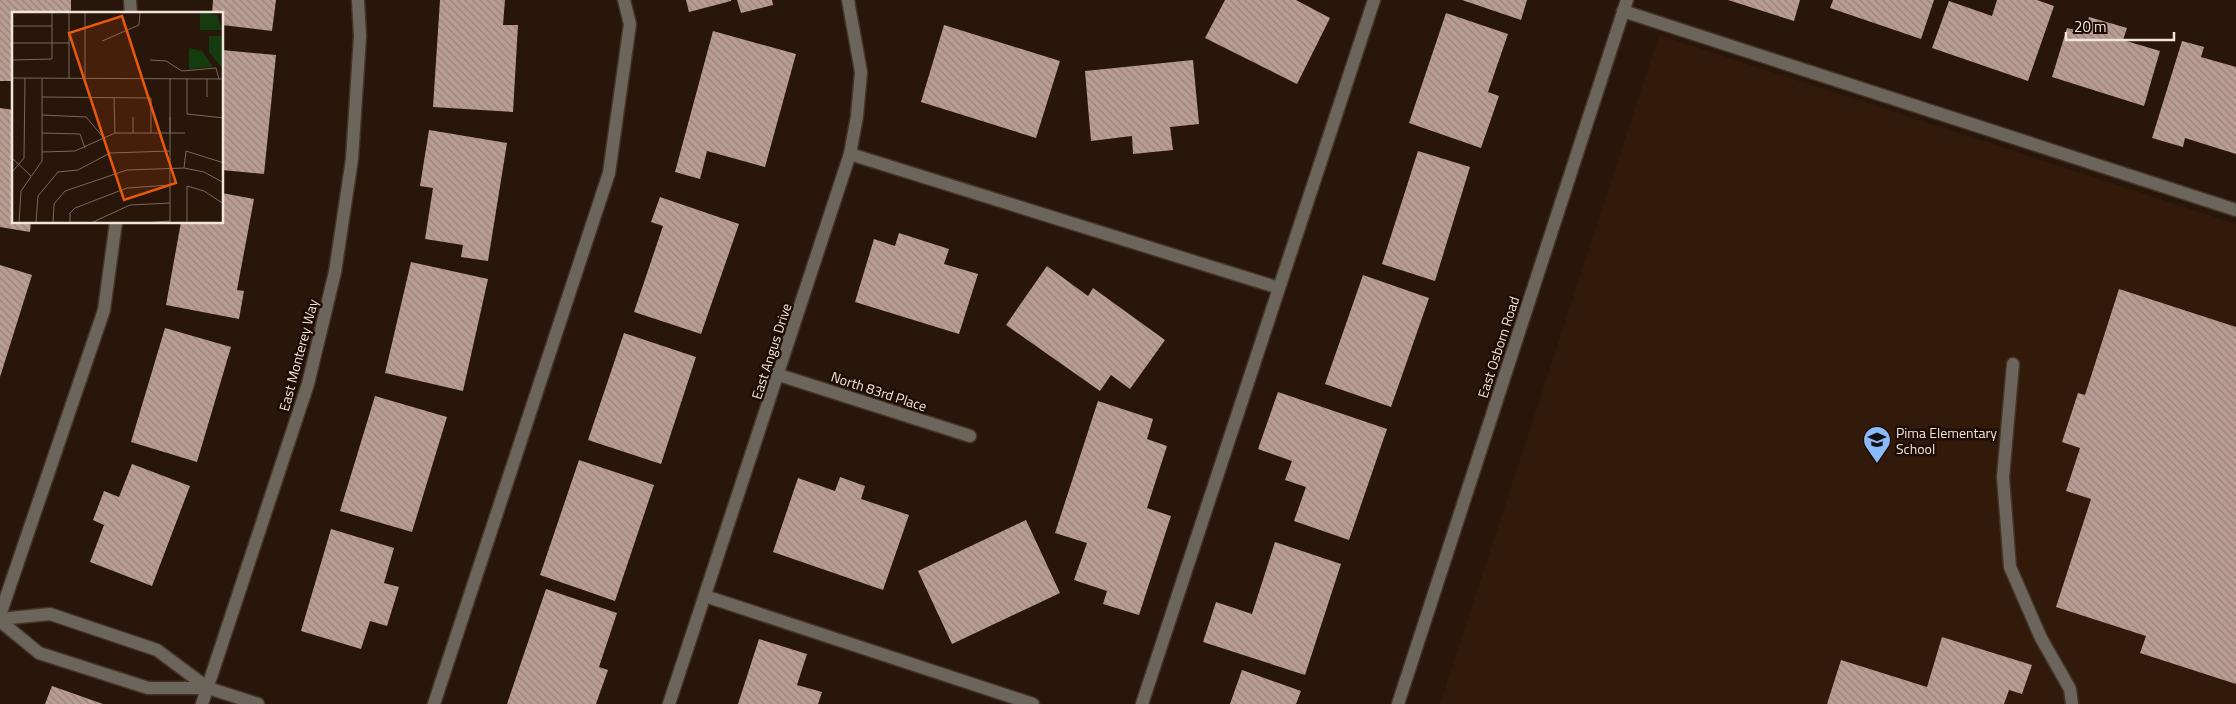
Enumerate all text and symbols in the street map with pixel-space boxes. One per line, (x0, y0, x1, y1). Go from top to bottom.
scale bar (2066, 10, 2174, 42)
inset map (12, 12, 224, 224)
text: 20 m (2074, 15, 2107, 38)
street label: East Osborn Road (1472, 294, 1524, 400)
street label: East Monterey Way (273, 296, 323, 413)
street label: East Angus Drive (746, 300, 796, 402)
street label: North 83rd Place (828, 366, 930, 416)
place label: Pima Elementary School (1896, 422, 1997, 459)
school or university icon: Pima Elementary School (1862, 425, 1892, 464)

